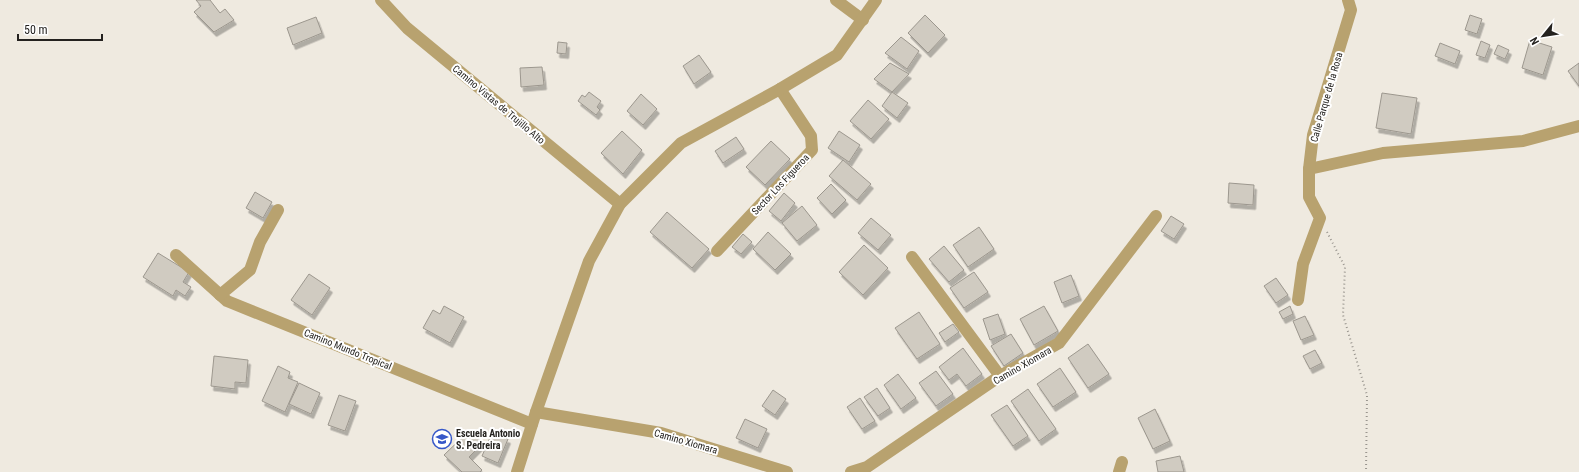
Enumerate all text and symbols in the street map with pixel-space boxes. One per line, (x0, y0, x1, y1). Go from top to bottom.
scale bar (18, 16, 102, 42)
north arrow (1523, 16, 1563, 56)
text: 50 m (24, 23, 48, 37)
text: N (1527, 34, 1542, 47)
street label: Calle Parque de la Rosa (1308, 51, 1345, 143)
street label: Camino Vistas de Trujillo Alto (451, 63, 547, 146)
street label: Sector Los Figueroa (750, 152, 811, 217)
street label: Camino Mundo Tropical (302, 327, 393, 372)
street label: Camino Xiomara (991, 344, 1053, 387)
street label: Camino Xiomara (653, 427, 719, 456)
school or university icon: Escuela Antonio S. Pedreira (431, 428, 453, 450)
place label: Escuela Antonio S. Pedreira (456, 428, 520, 451)

